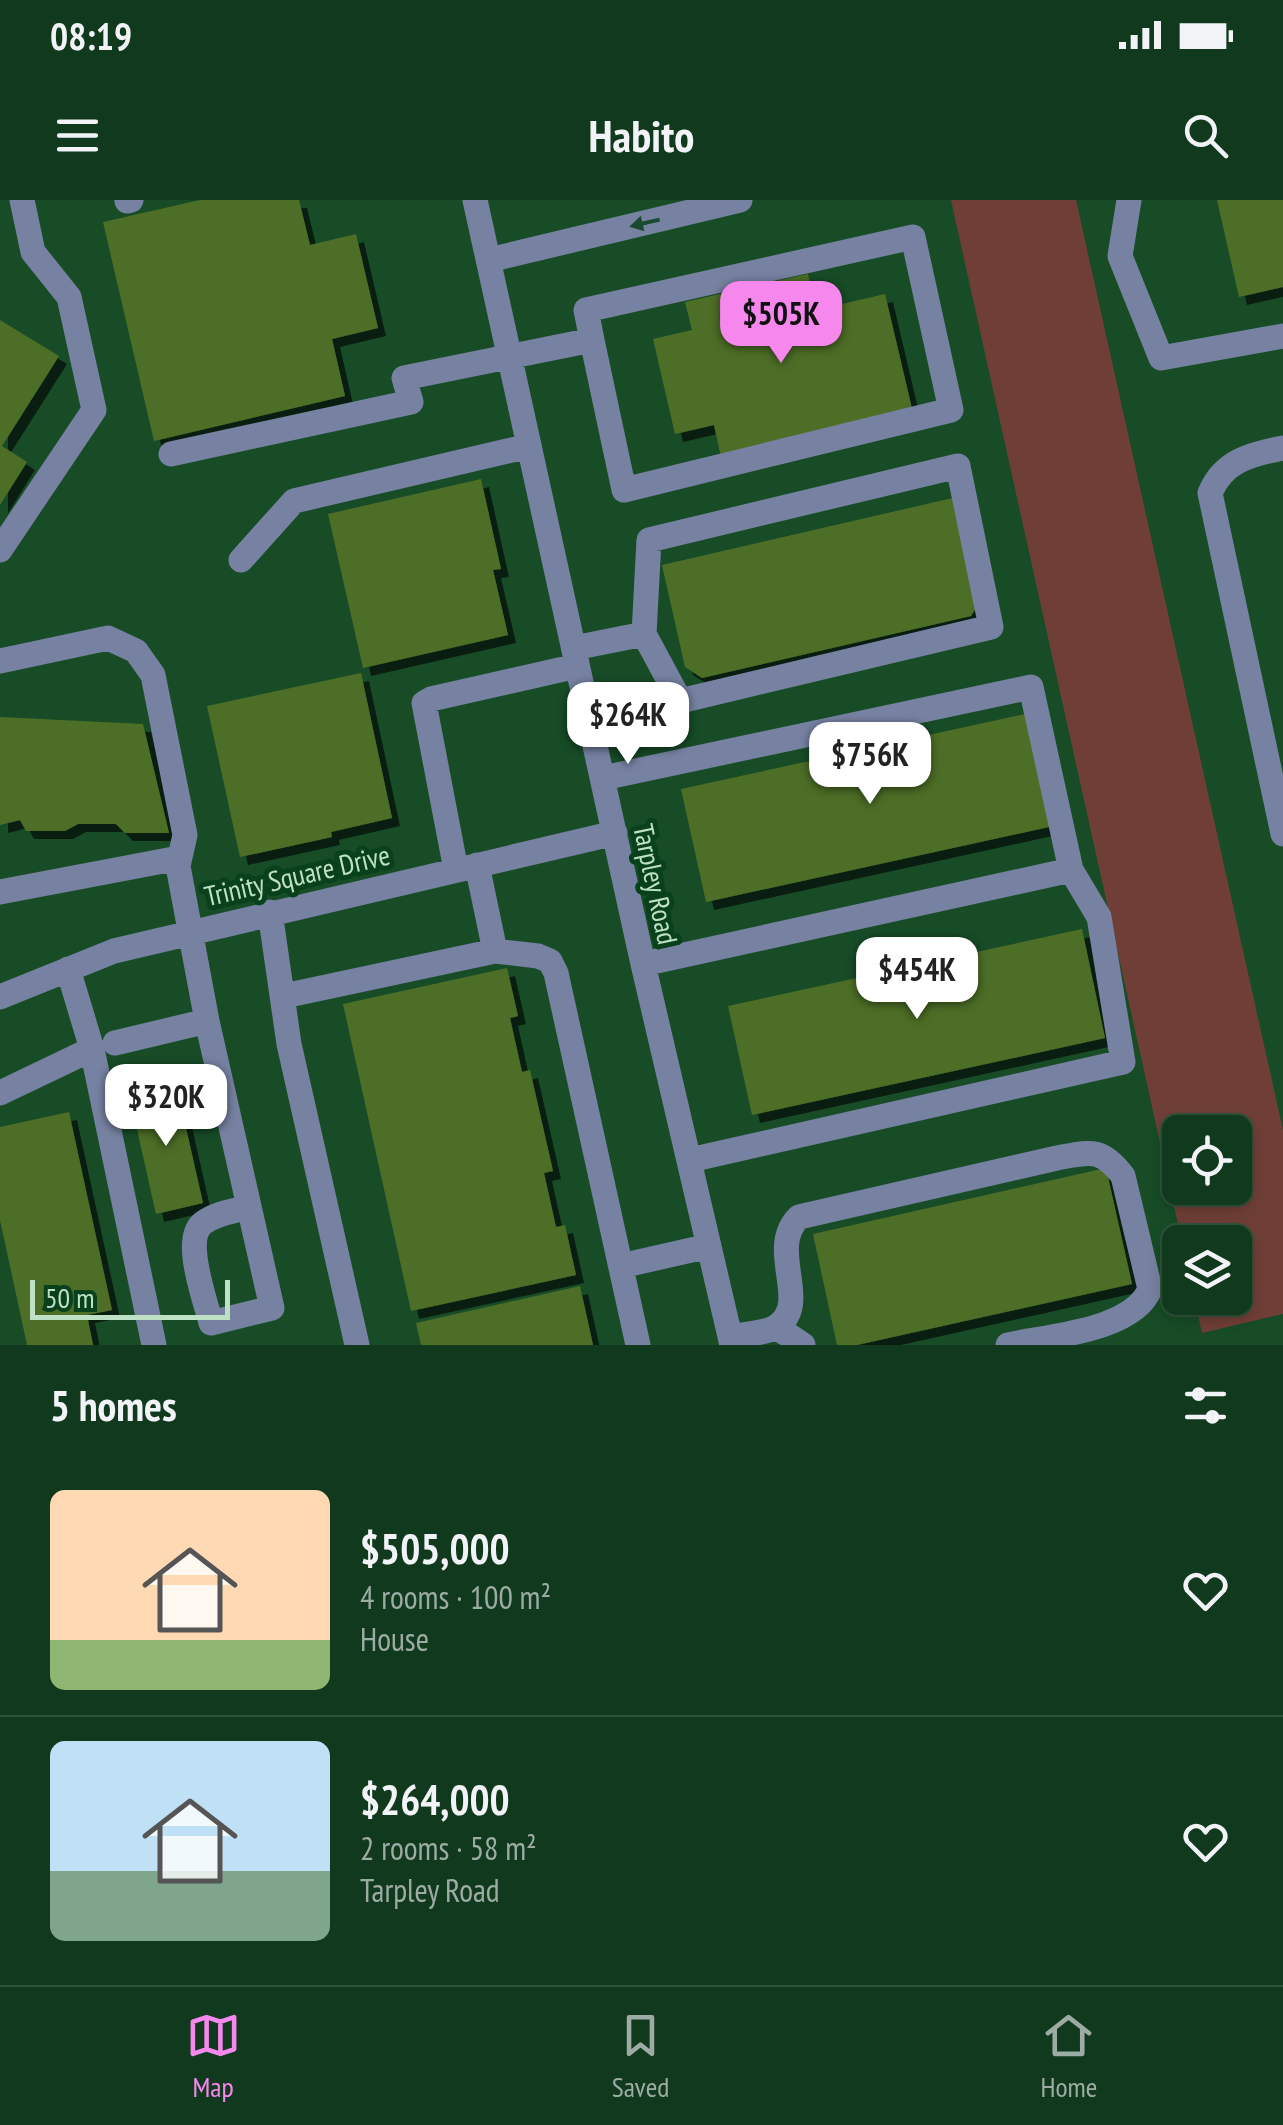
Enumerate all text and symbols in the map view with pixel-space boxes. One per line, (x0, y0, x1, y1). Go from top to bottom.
text: 08:19 (50, 11, 132, 60)
text: Habito (589, 106, 694, 164)
icon: menu (50, 108, 105, 163)
icon: search (1178, 108, 1233, 163)
one-way arrow (629, 216, 660, 231)
pin: $505K (711, 281, 851, 366)
text: $505K (742, 292, 820, 334)
pin: $264K (558, 682, 698, 767)
text: $264K (589, 693, 667, 735)
pin: $756K (800, 722, 940, 807)
text: $756K (831, 733, 909, 775)
street label: Tarpley Road (625, 820, 687, 948)
street label: Trinity Square Drive (201, 836, 393, 914)
pin: $454K (847, 937, 987, 1022)
text: $454K (878, 948, 956, 990)
pin: $320K (96, 1064, 236, 1149)
text: $320K (127, 1075, 205, 1117)
map controls (1162, 1115, 1252, 1315)
button: locate (1162, 1115, 1252, 1205)
button: layers (1162, 1225, 1252, 1315)
scale bar (30, 1275, 230, 1320)
text: 50 m (45, 1279, 94, 1316)
text: 5 homes (50, 1378, 177, 1433)
icon: filters (1178, 1378, 1233, 1433)
text: $505,000 (360, 1521, 510, 1576)
icon: home (130, 1530, 250, 1650)
icon: heart (1178, 1563, 1233, 1618)
text: 4 rooms · 100 m² (360, 1576, 551, 1618)
text: House (360, 1618, 429, 1660)
text: $264,000 (360, 1772, 510, 1827)
icon: home (130, 1781, 250, 1901)
icon: heart (1178, 1814, 1233, 1869)
text: 2 rooms · 58 m² (360, 1827, 537, 1869)
text: Tarpley Road (360, 1869, 500, 1911)
tab: Map (186, 2008, 241, 2105)
tab: Saved (612, 2008, 669, 2105)
tab: Home (1041, 2008, 1097, 2105)

